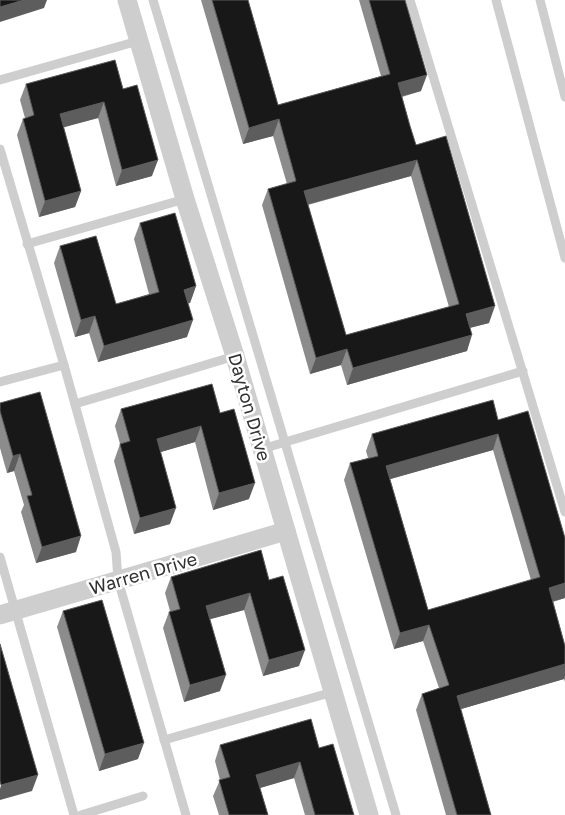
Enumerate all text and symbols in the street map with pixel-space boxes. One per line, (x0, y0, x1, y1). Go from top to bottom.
street label: Dayton Drive (224, 351, 276, 463)
street label: Warren Drive (87, 547, 199, 599)

